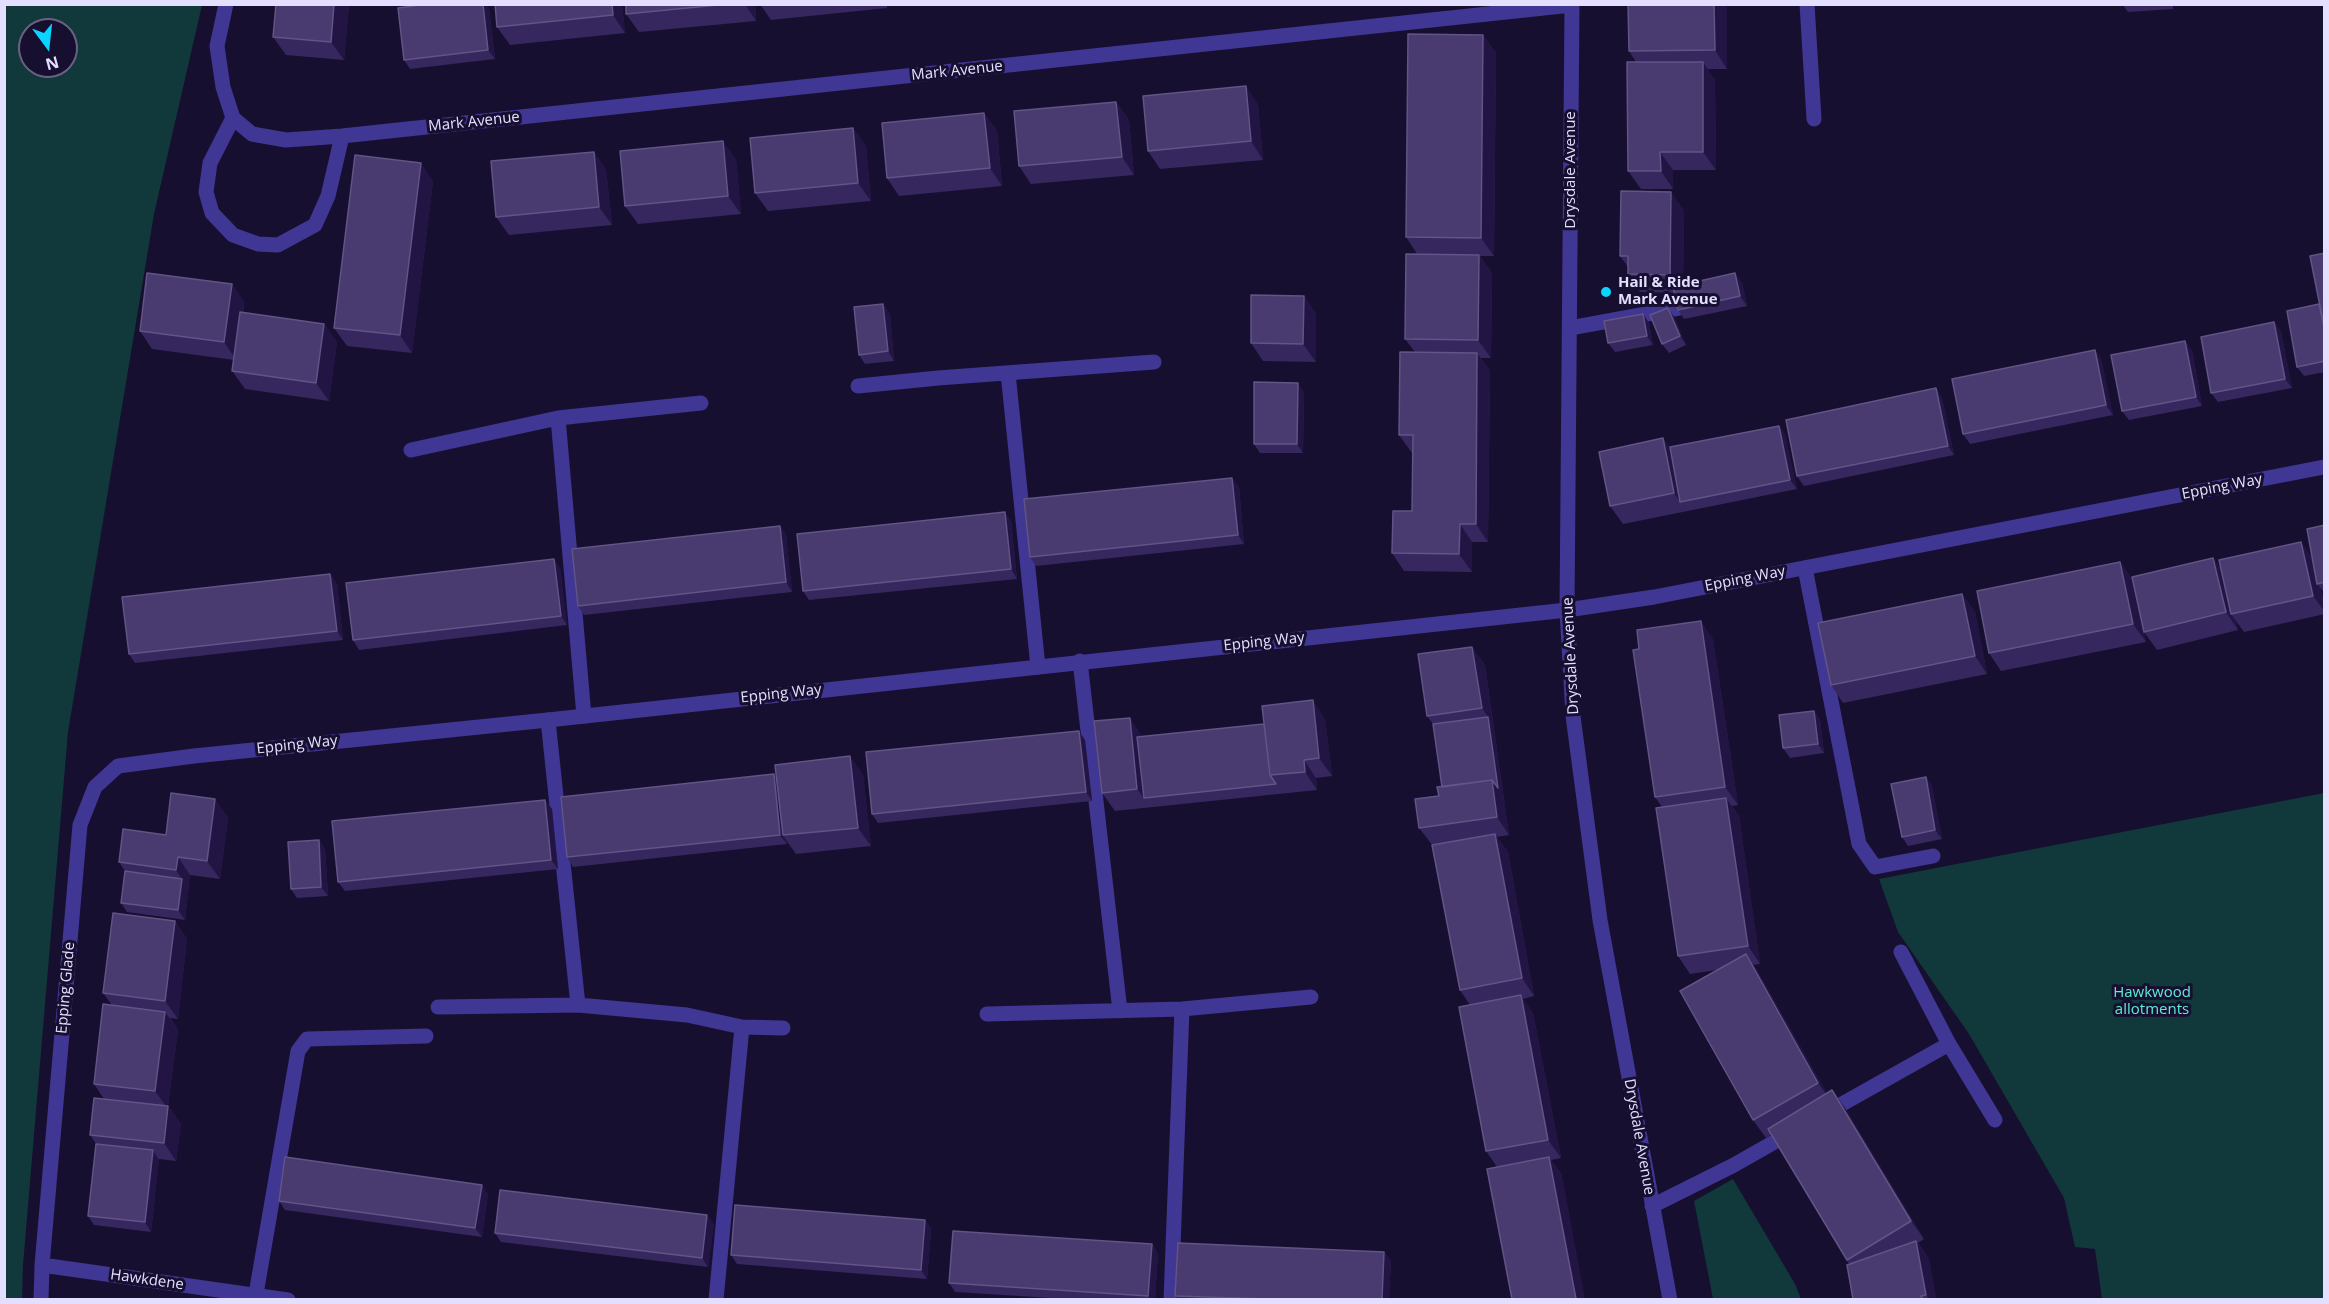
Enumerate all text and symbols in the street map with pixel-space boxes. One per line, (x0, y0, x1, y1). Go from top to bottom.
north arrow (18, 18, 78, 78)
text: N (43, 51, 61, 76)
street label: Mark Avenue (910, 57, 1004, 85)
street label: Mark Avenue (427, 108, 521, 136)
street label: Drysdale Avenue (1562, 111, 1580, 229)
place label: Hail & Ride Mark Avenue (1618, 274, 1718, 309)
marker: Hail & Ride Mark Avenue (1599, 285, 1613, 299)
street label: Epping Way (2180, 470, 2264, 504)
street label: Epping Way (1703, 562, 1787, 596)
street label: Drysdale Avenue (1559, 597, 1583, 715)
street label: Epping Way (1223, 629, 1305, 655)
street label: Epping Way (740, 681, 822, 707)
street label: Epping Way (256, 732, 338, 758)
street label: Epping Glade (53, 941, 79, 1035)
park label: Hawkwood allotments (2113, 984, 2191, 1019)
street label: Drysdale Avenue (1620, 1078, 1658, 1196)
street label: Hawkdene (109, 1266, 185, 1294)

